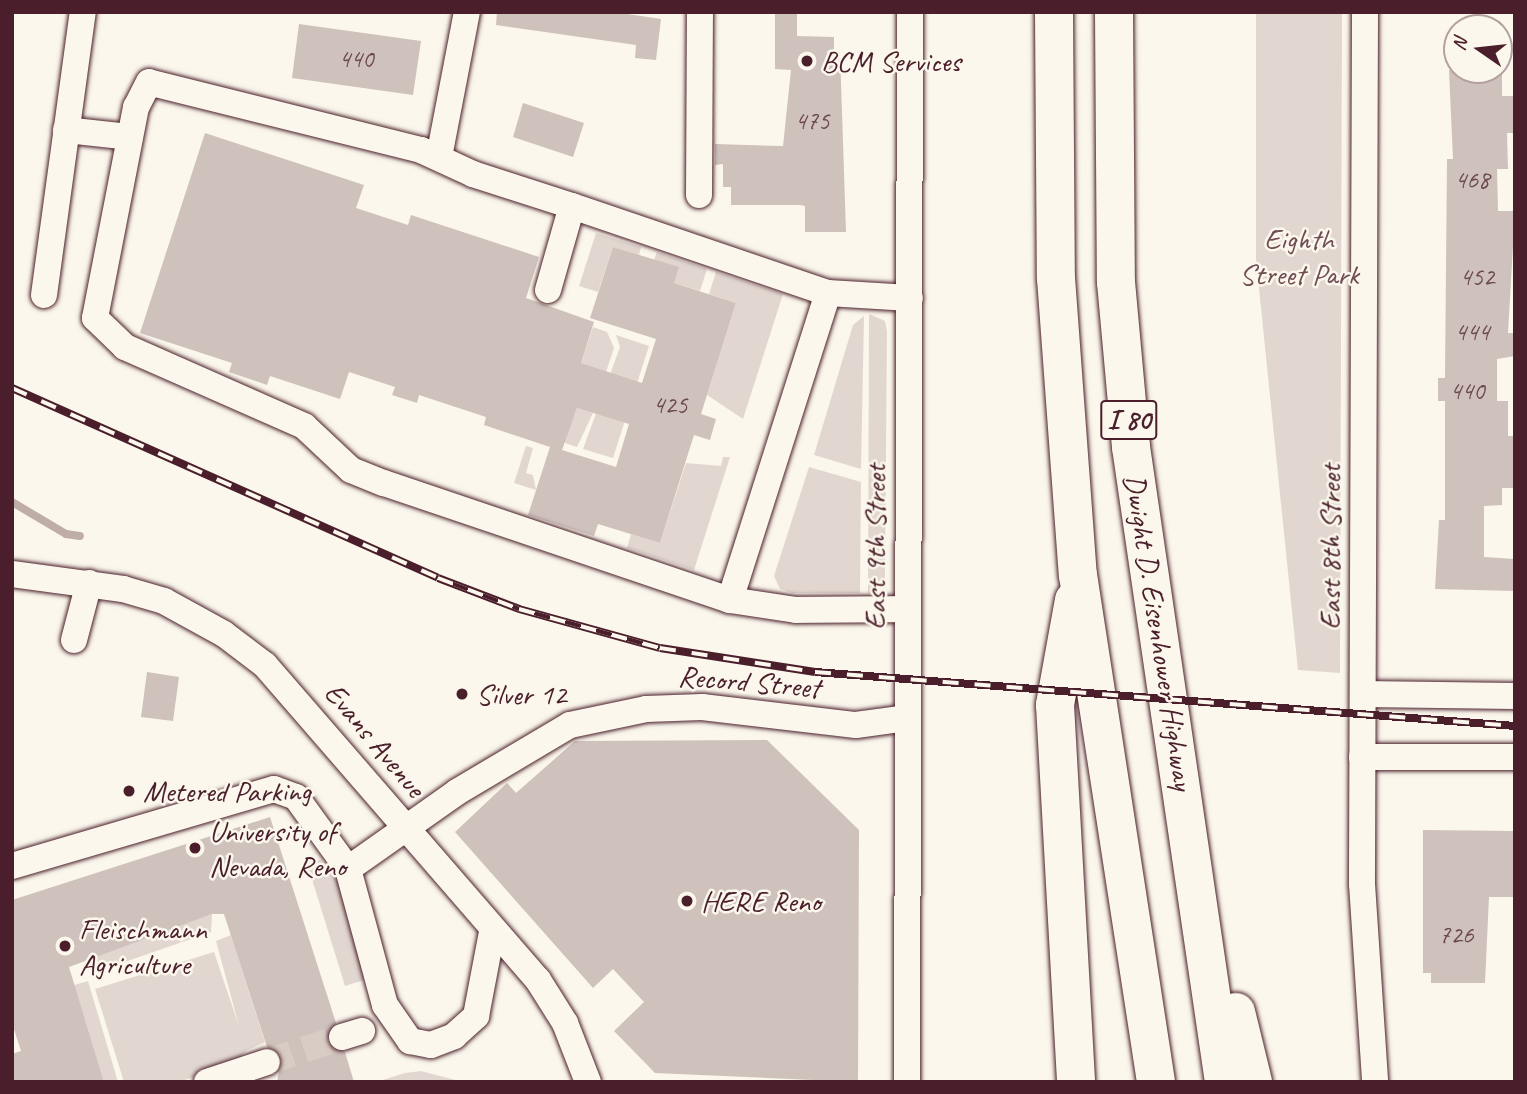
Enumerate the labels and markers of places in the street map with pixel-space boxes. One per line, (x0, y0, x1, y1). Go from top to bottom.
place label: BCM Services (821, 43, 961, 79)
marker: BCM Services (799, 53, 815, 69)
place label: Silver 12 (476, 676, 567, 712)
marker: Silver 12 (454, 686, 470, 702)
place label: Metered Parking (143, 773, 311, 809)
marker: Metered Parking (121, 783, 137, 799)
place label: University of Nevada, Reno (209, 813, 346, 884)
marker: University of Nevada, Reno (187, 840, 203, 856)
place label: HERE Reno (701, 883, 822, 919)
marker: HERE Reno (679, 893, 695, 909)
place label: Fleischmann Agriculture (79, 911, 207, 982)
marker: Fleischmann Agriculture (57, 938, 73, 954)

